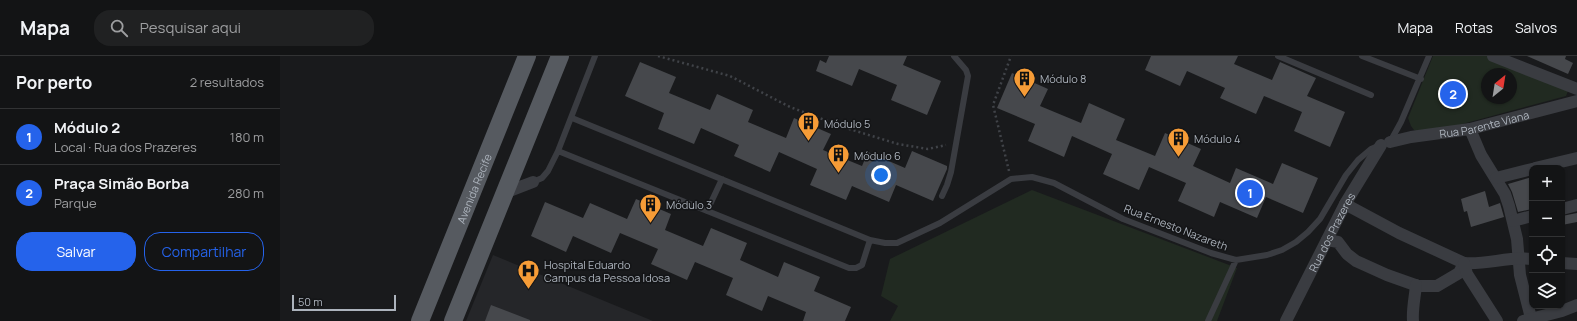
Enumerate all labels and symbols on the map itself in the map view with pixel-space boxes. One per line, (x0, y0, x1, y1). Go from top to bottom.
building icon: Módulo 8 (1012, 65, 1038, 98)
north arrow (1481, 68, 1517, 104)
place label: Módulo 8 (1040, 71, 1086, 86)
pin: 2 (1440, 79, 1466, 109)
street label: Rua Parente Viana (1438, 106, 1531, 141)
building icon: Módulo 5 (796, 110, 822, 143)
place label: Módulo 5 (824, 116, 870, 131)
building icon: Módulo 4 (1165, 125, 1191, 158)
place label: Módulo 4 (1194, 131, 1241, 146)
building icon: Módulo 6 (826, 142, 852, 175)
place label: Módulo 6 (854, 148, 901, 163)
street label: Avenida Recife (453, 151, 495, 226)
your location (871, 165, 891, 185)
pin: 1 (1237, 178, 1263, 208)
street label: Rua dos Prazeres (1305, 189, 1358, 274)
building icon: Módulo 3 (637, 191, 663, 224)
place label: Módulo 3 (666, 197, 712, 212)
street label: Rua Ernesto Nazareth (1122, 200, 1230, 254)
hospital icon: Hospital Eduardo Campus da Pessoa Idosa (515, 257, 541, 290)
place label: Hospital Eduardo Campus da Pessoa Idosa (544, 257, 670, 285)
scale bar (292, 293, 396, 312)

